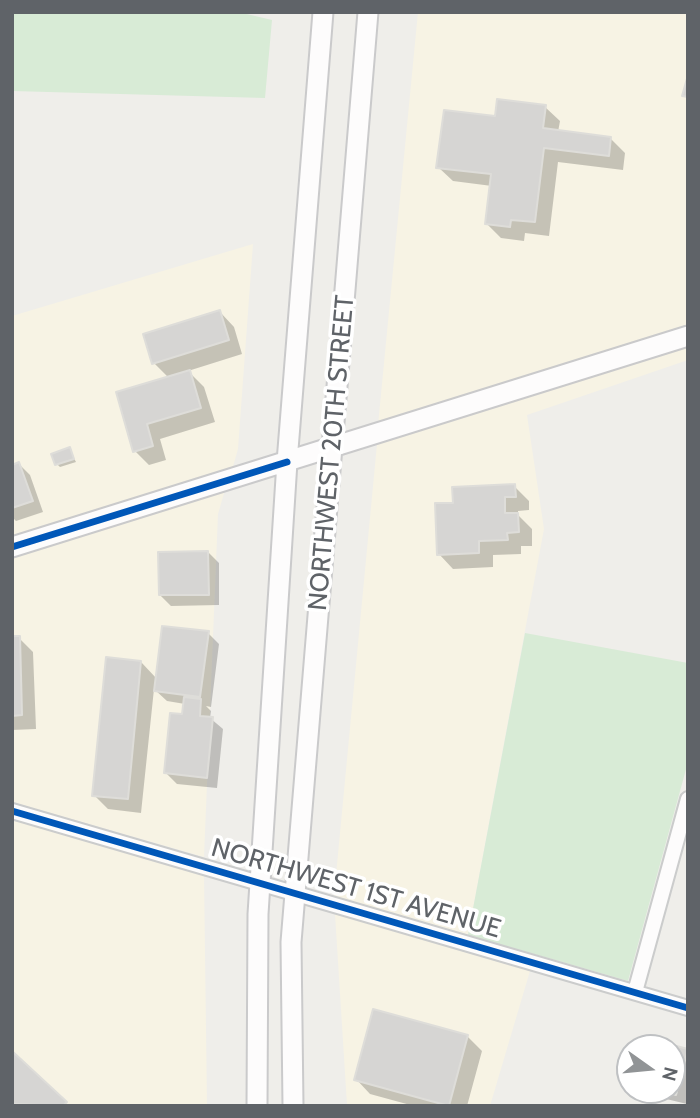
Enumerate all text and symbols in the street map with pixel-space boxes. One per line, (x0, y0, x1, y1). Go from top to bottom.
street label: NORTHWEST 20TH STREET (303, 294, 361, 612)
street label: NORTHWEST 1ST AVENUE (208, 833, 504, 945)
north arrow (616, 1034, 686, 1104)
text: N (657, 1065, 683, 1084)

